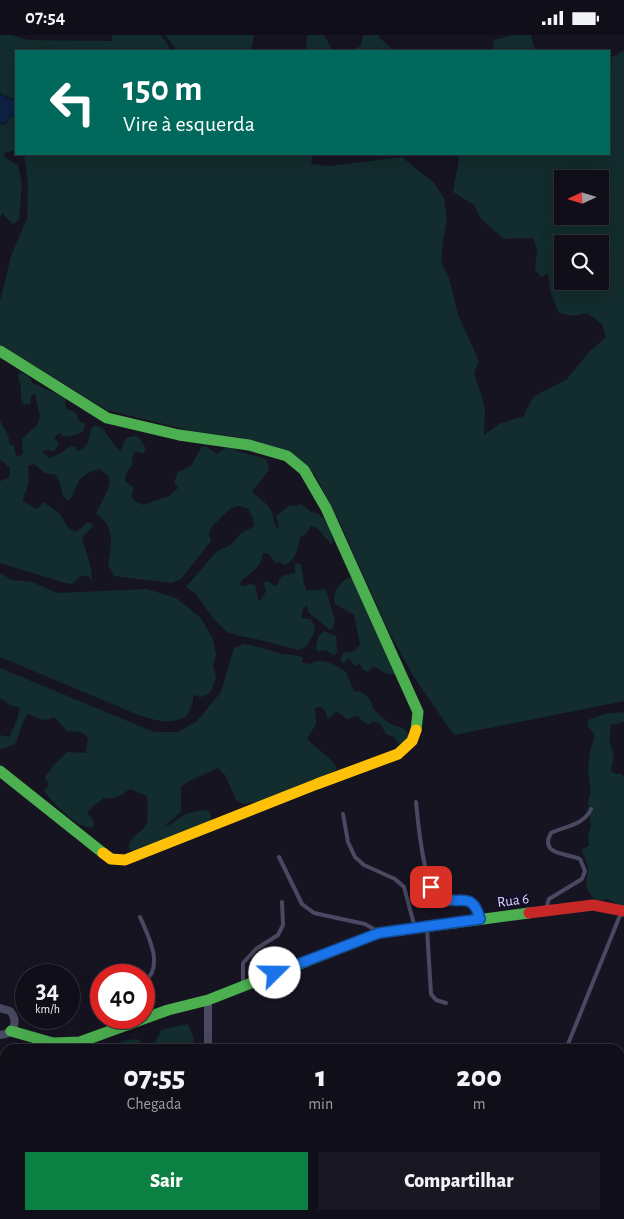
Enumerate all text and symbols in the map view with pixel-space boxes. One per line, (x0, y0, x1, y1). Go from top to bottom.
text: 07:54 (25, 8, 65, 27)
icon: left (40, 70, 105, 135)
text: 150 m (123, 72, 203, 107)
text: Vire à esquerda (123, 113, 255, 135)
north arrow (554, 170, 609, 225)
map controls (554, 170, 609, 290)
button: search (554, 235, 609, 290)
pin (410, 866, 452, 908)
icon: arrive (417, 873, 445, 901)
street label: Rua 6 (496, 891, 530, 910)
position arrow (248, 946, 300, 998)
speed limit sign: 40 (90, 964, 155, 1029)
text: 34 (36, 978, 59, 1003)
text: km/h (35, 1003, 60, 1015)
text: 07:55 (123, 1062, 185, 1092)
text: 1 (315, 1062, 326, 1092)
text: 200 (456, 1062, 502, 1092)
text: Chegada (127, 1096, 181, 1112)
text: min (308, 1096, 333, 1112)
text: m (473, 1096, 485, 1112)
button: Sair (25, 1152, 308, 1210)
button: Compartilhar (318, 1152, 600, 1210)

